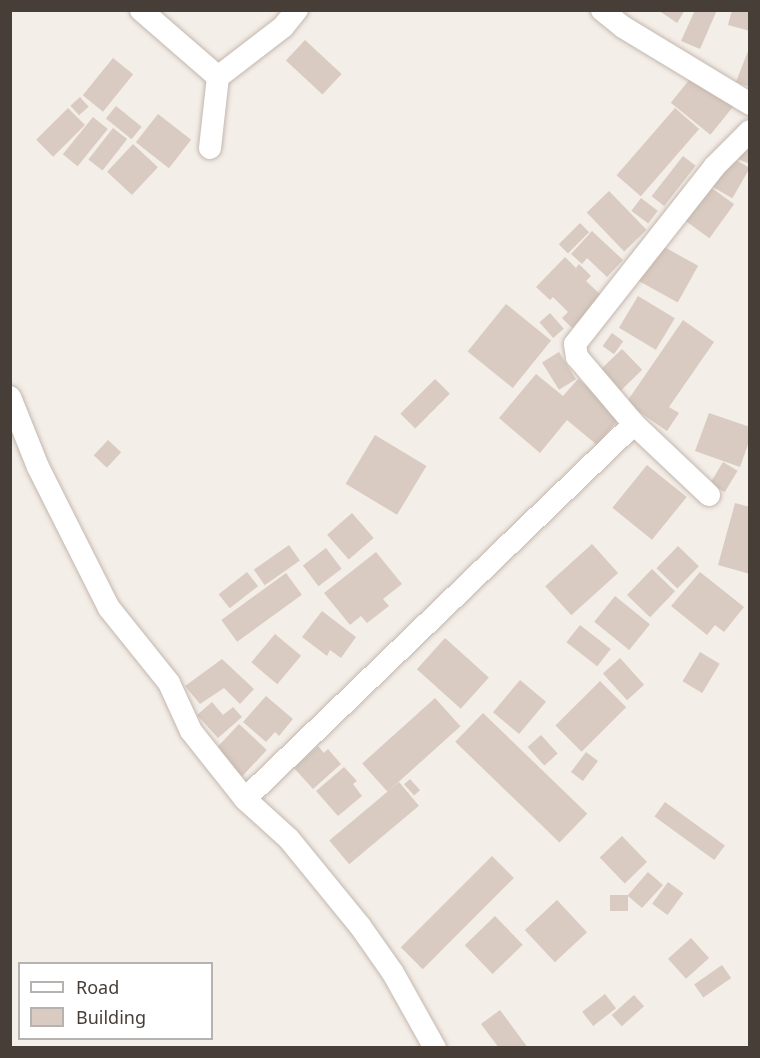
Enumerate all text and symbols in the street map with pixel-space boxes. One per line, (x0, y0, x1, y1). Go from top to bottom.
legend (18, 962, 213, 1040)
text: Road (76, 975, 119, 999)
text: Building (76, 1005, 146, 1029)

